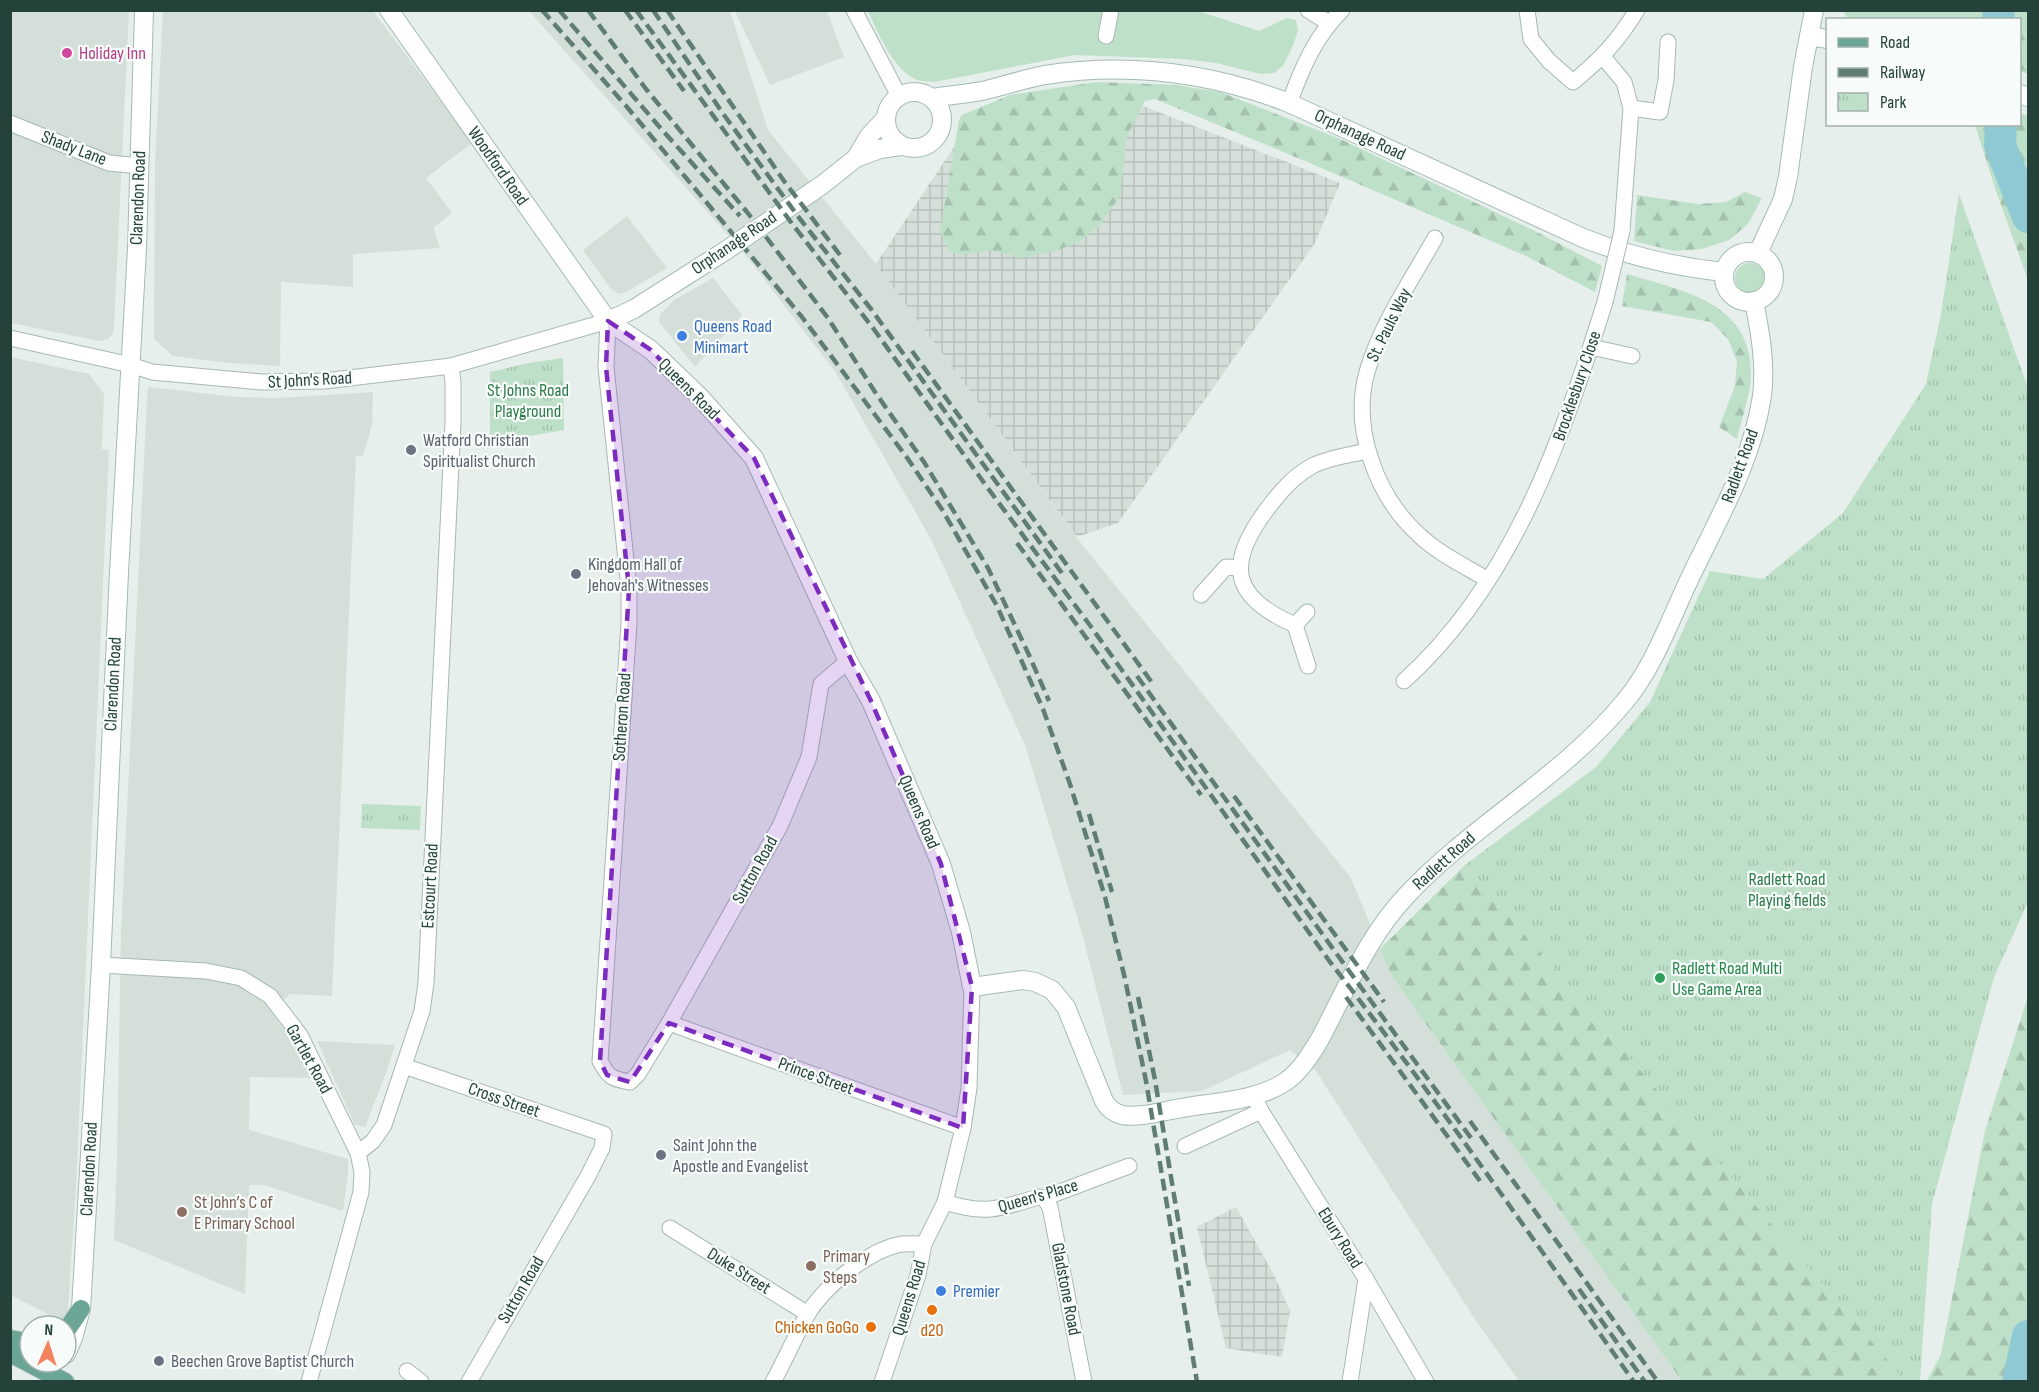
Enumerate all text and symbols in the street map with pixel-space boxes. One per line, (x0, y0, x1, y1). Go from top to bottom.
legend (1826, 18, 2021, 126)
text: Road (1880, 32, 1910, 53)
place label: Holiday Inn (79, 43, 146, 64)
marker: Holiday Inn (60, 46, 74, 60)
text: Railway (1880, 62, 1925, 83)
text: Park (1880, 92, 1906, 113)
street label: Orphanage Road (1311, 105, 1409, 165)
street label: Woodford Road (463, 123, 533, 209)
street label: Shady Lane (38, 126, 110, 170)
street label: Clarendon Road (126, 150, 150, 246)
street label: Orphanage Road (688, 207, 780, 279)
street label: St. Pauls Way (1362, 285, 1416, 365)
place label: Queens Road Minimart (694, 316, 772, 358)
street label: Brocklesbury Close (1548, 328, 1606, 444)
marker: Queens Road Minimart (675, 329, 689, 343)
street label: Queens Road (654, 354, 724, 424)
street label: St John's Road (267, 367, 353, 393)
park label: St Johns Road Playground (487, 380, 569, 422)
street label: Radlett Road (1717, 426, 1763, 506)
place label: Watford Christian Spiritualist Church (423, 430, 536, 472)
marker: Watford Christian Spiritualist Church (404, 443, 418, 457)
place label: Kingdom Hall of Jehovah's Witnesses (587, 554, 709, 596)
marker: Kingdom Hall of Jehovah's Witnesses (569, 567, 583, 581)
street label: Clarendon Road (100, 636, 126, 732)
street label: Sotheron Road (608, 672, 636, 762)
street label: Queens Road (894, 772, 944, 852)
street label: Radlett Road (1408, 827, 1480, 895)
street label: Sutton Road (728, 833, 782, 907)
street label: Estcourt Road (417, 843, 443, 929)
park label: Radlett Road Playing fields (1748, 869, 1826, 911)
place label: Radlett Road Multi Use Game Area (1672, 958, 1782, 1000)
marker: Radlett Road Multi Use Game Area (1653, 971, 1667, 985)
street label: Gartlet Road (281, 1021, 337, 1097)
street label: Prince Street (775, 1053, 857, 1100)
street label: Cross Street (465, 1078, 543, 1122)
street label: Clarendon Road (76, 1121, 102, 1217)
place label: Saint John the Apostle and Evangelist (672, 1135, 809, 1177)
marker: Saint John the Apostle and Evangelist (654, 1148, 668, 1162)
street label: Queen's Place (996, 1175, 1080, 1217)
place label: St John’s C of E Primary School (194, 1192, 295, 1234)
street label: Ebury Road (1313, 1204, 1367, 1272)
marker: St John’s C of E Primary School (175, 1205, 189, 1219)
street label: Gladstone Road (1047, 1241, 1085, 1337)
street label: Duke Street (703, 1243, 775, 1299)
place label: Primary Steps (823, 1246, 870, 1288)
street label: Sutton Road (493, 1253, 549, 1327)
street label: Queens Road (888, 1258, 930, 1338)
marker: Primary Steps (804, 1259, 818, 1273)
place label: Premier (953, 1281, 1000, 1302)
marker: Premier (934, 1284, 948, 1298)
marker: d20 (925, 1303, 939, 1317)
north arrow (18, 1314, 78, 1374)
place label: Chicken GoGo (775, 1317, 859, 1338)
marker: Chicken GoGo (864, 1320, 878, 1334)
place label: d20 (921, 1320, 943, 1341)
text: N (44, 1321, 53, 1340)
place label: Beechen Grove Baptist Church (171, 1351, 354, 1372)
marker: Beechen Grove Baptist Church (152, 1354, 166, 1368)

